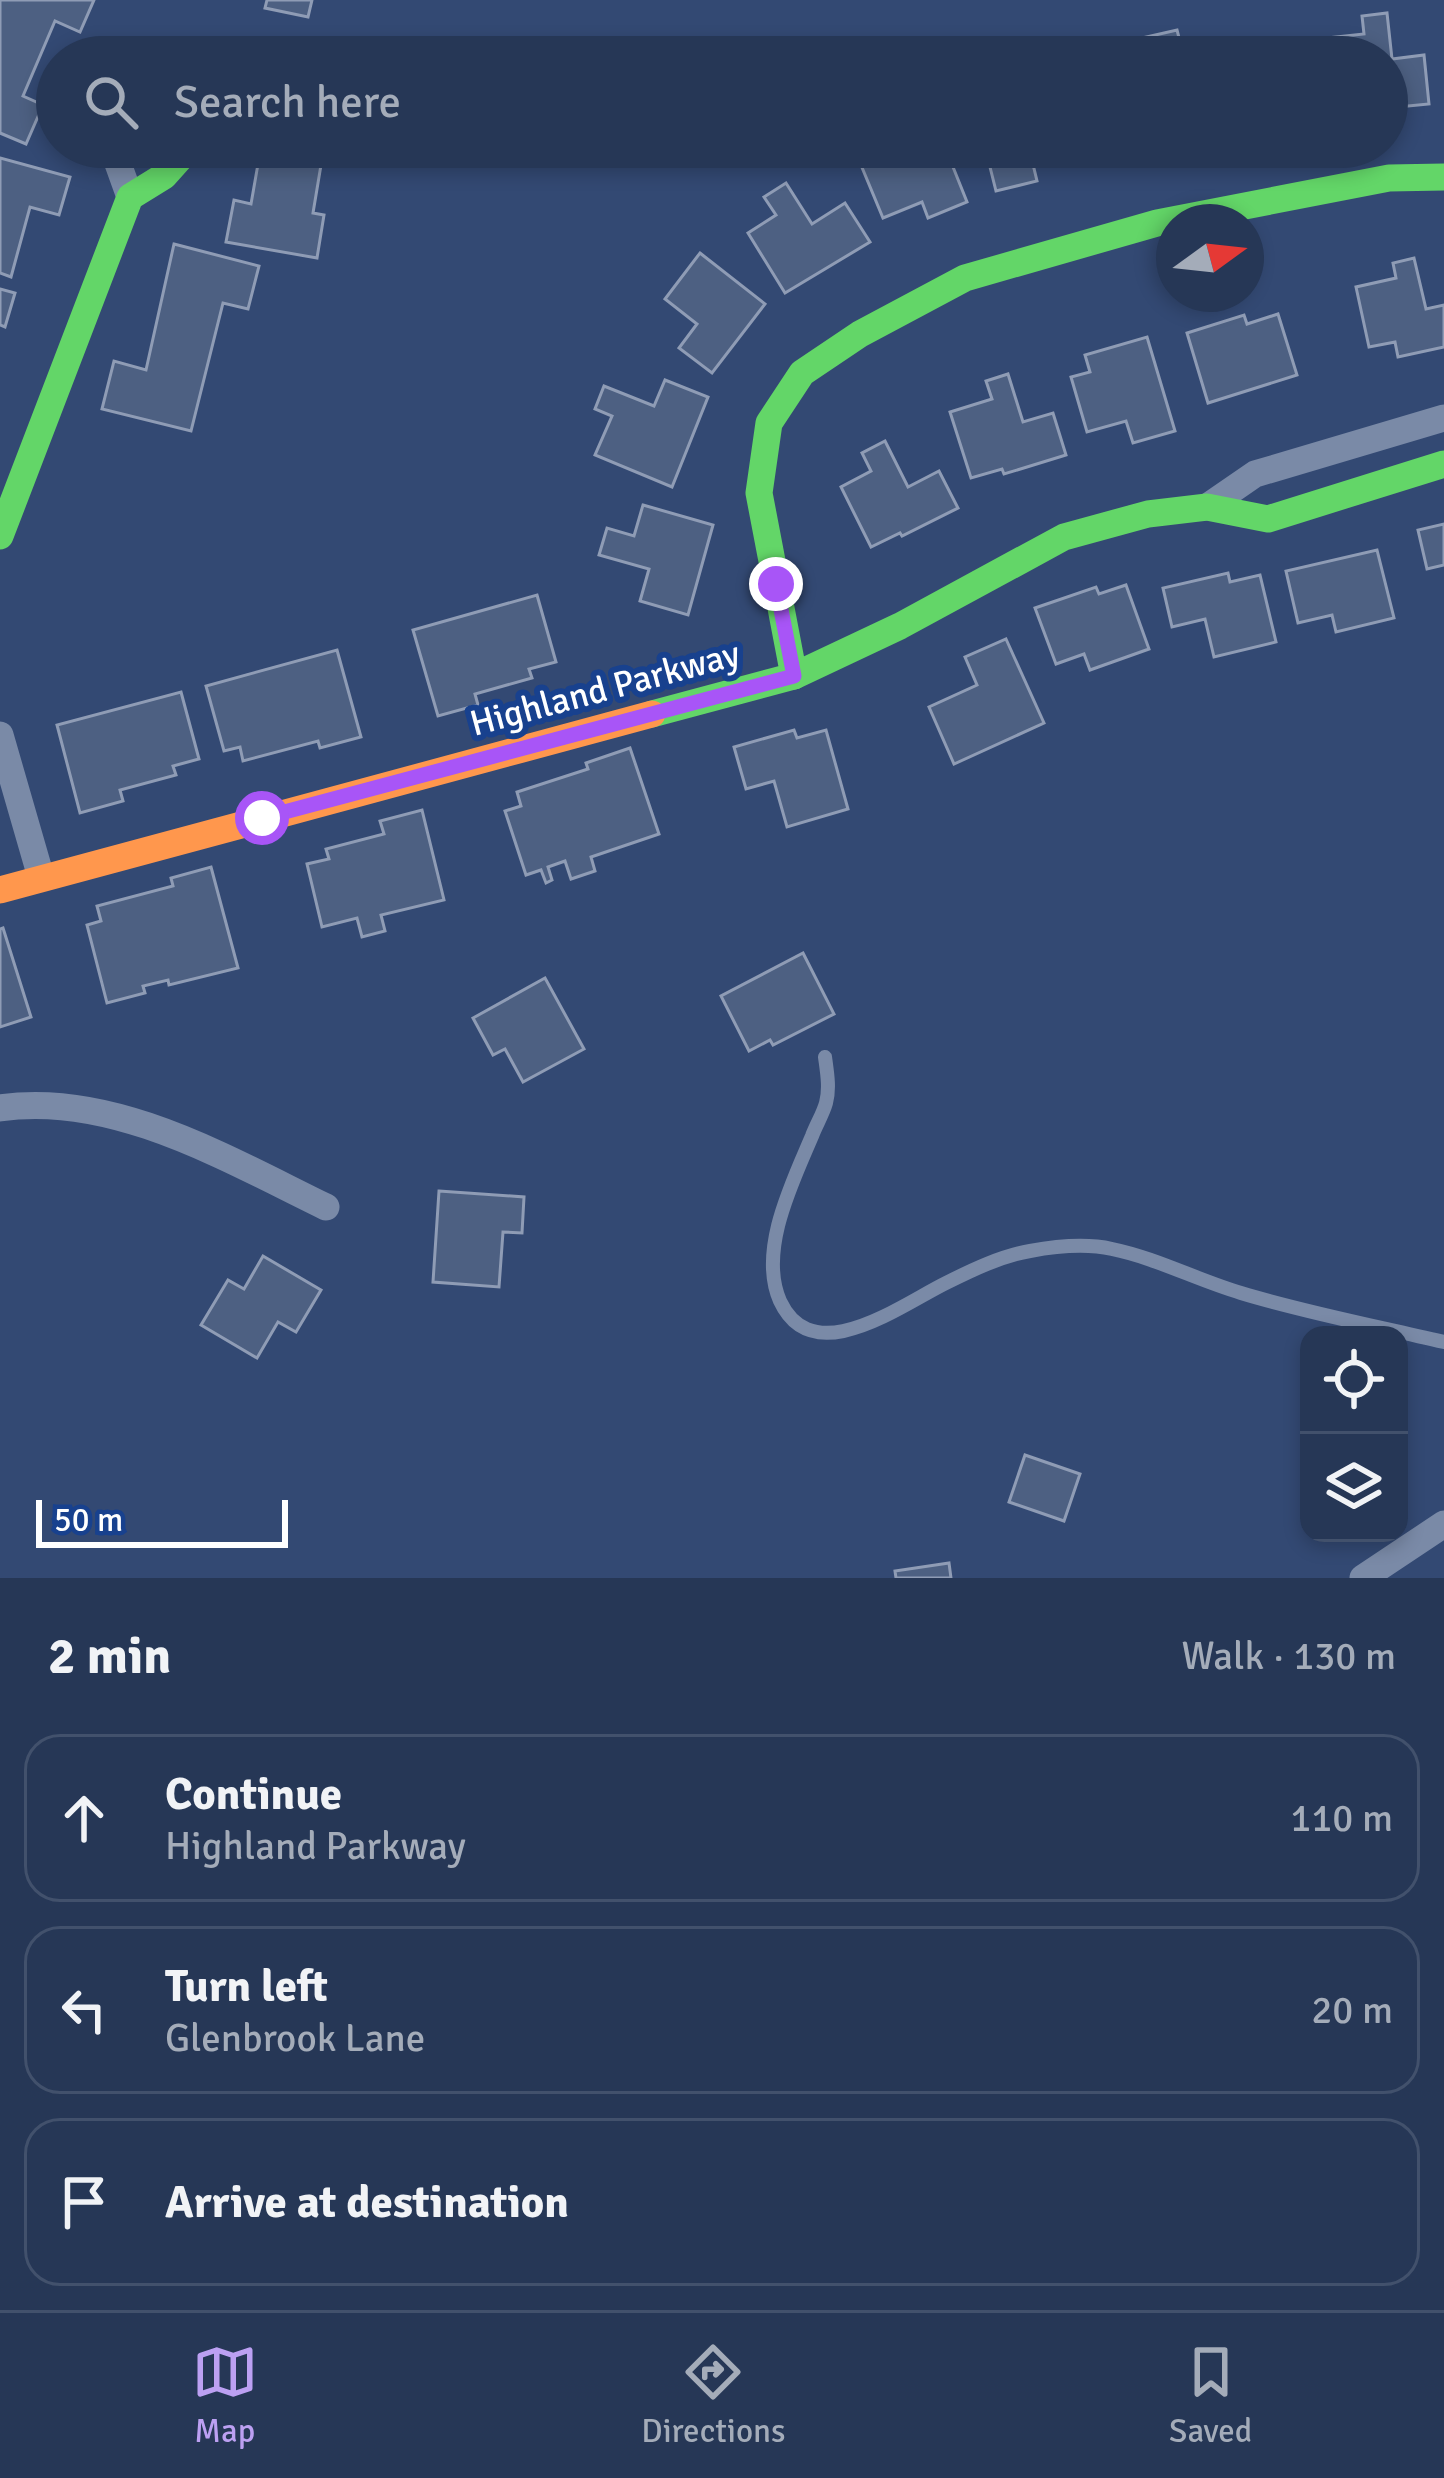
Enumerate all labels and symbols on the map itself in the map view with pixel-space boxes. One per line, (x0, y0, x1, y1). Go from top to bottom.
north arrow (1156, 204, 1264, 312)
route end (749, 557, 803, 611)
street label: Highland Parkway (465, 631, 745, 747)
route start (235, 791, 289, 845)
scale bar (36, 1494, 288, 1547)

